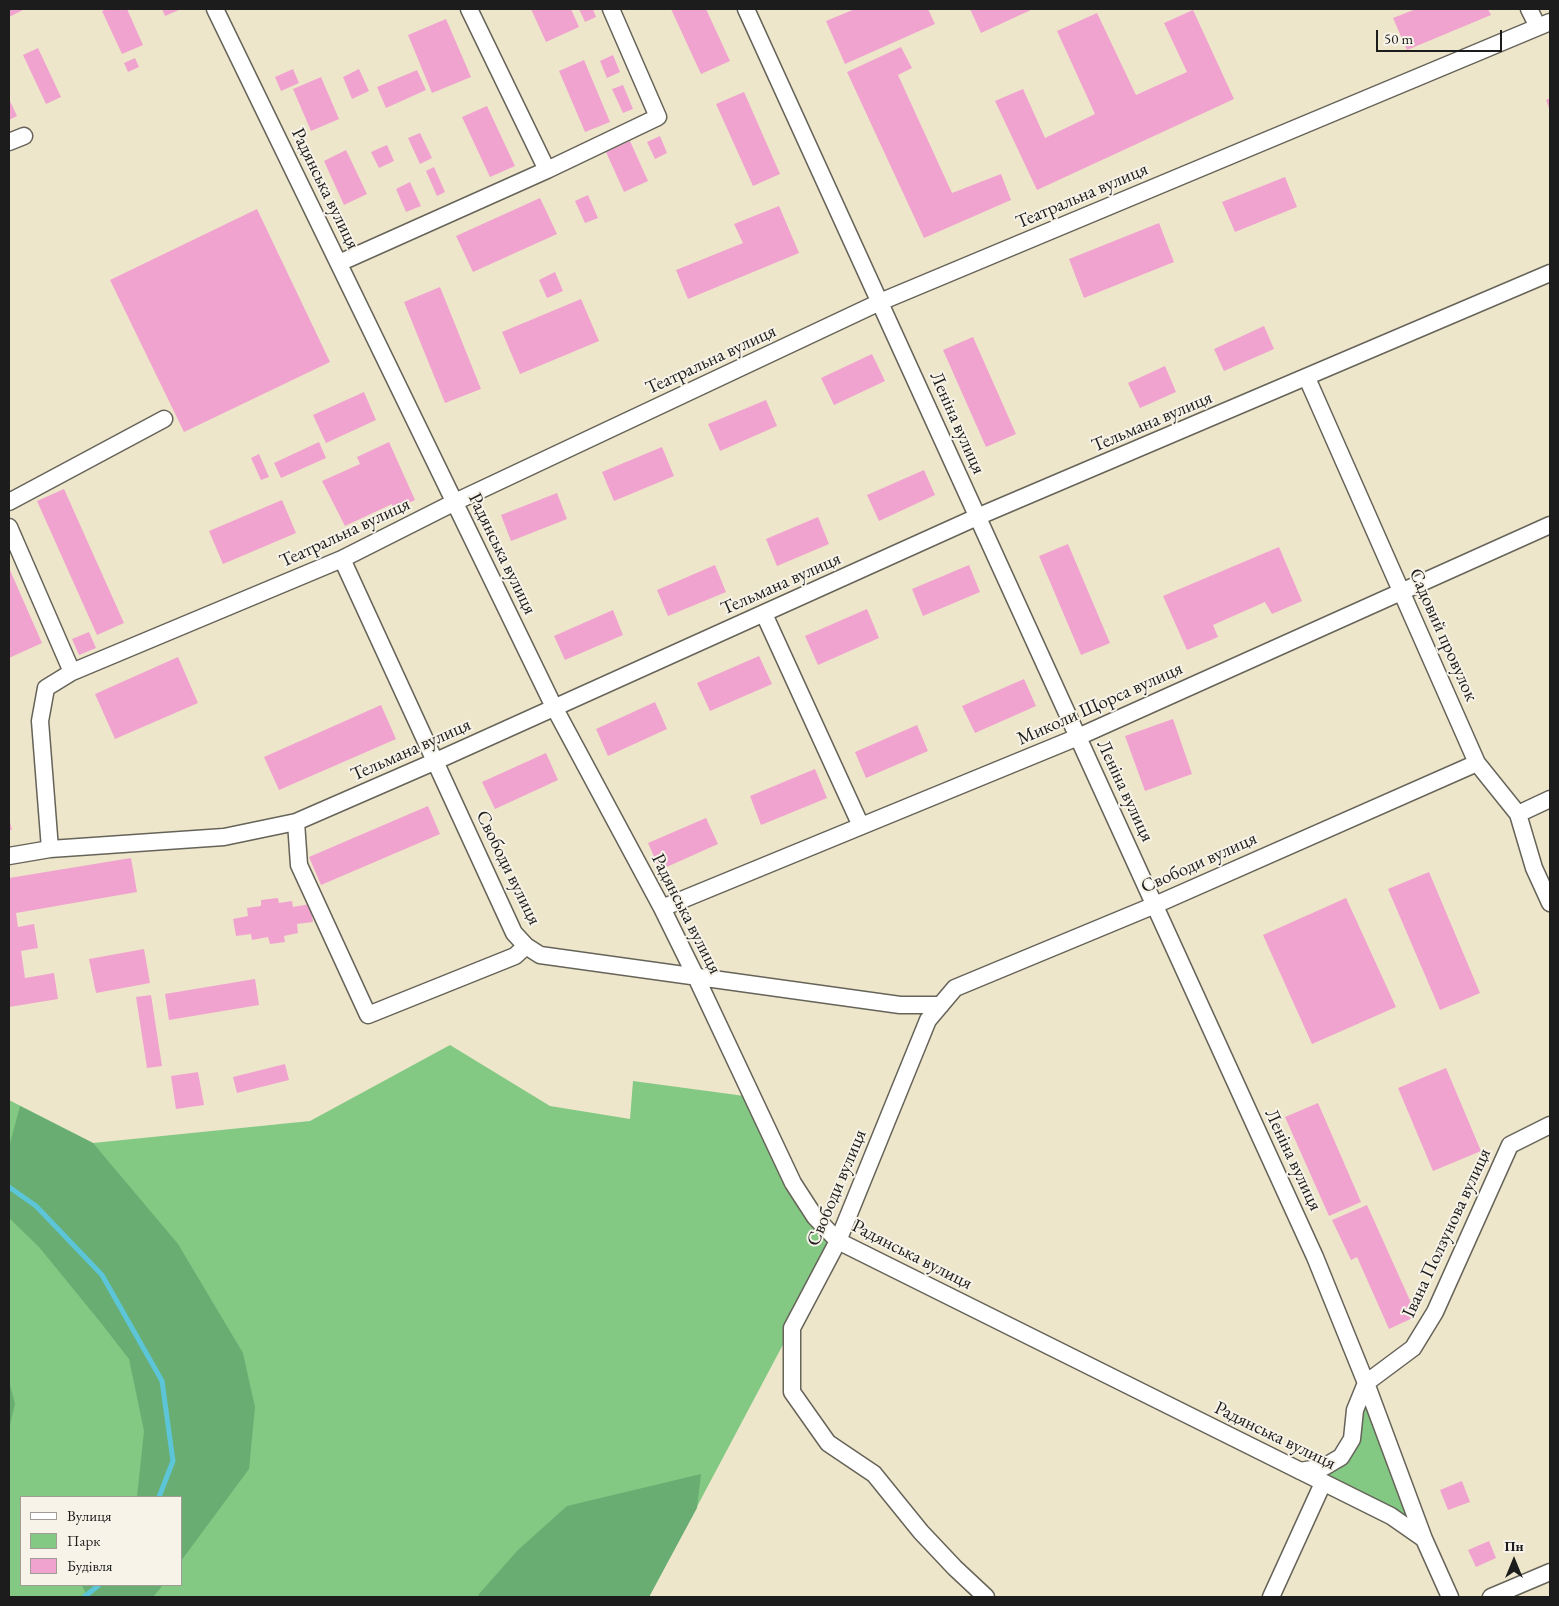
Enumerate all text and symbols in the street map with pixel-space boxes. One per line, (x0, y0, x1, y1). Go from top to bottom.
scale bar (1379, 20, 1505, 52)
text: 50 m (1384, 29, 1413, 48)
street label: Радянська вулиця (286, 125, 364, 253)
street label: Театральна вулиця (1012, 158, 1152, 234)
street label: Театральна вулиця (642, 320, 780, 400)
street label: Леніна вулиця (924, 368, 990, 478)
street label: Тельмана вулиця (1088, 386, 1216, 458)
street label: Радянська вулиця (463, 490, 541, 618)
street label: Театральна вулиця (276, 493, 414, 573)
street label: Тельмана вулиця (718, 547, 844, 621)
street label: Садовий провулок (1403, 565, 1483, 705)
street label: Миколи Щорса вулиця (1014, 657, 1186, 751)
street label: Тельмана вулиця (348, 713, 474, 787)
street label: Леніна вулиця (1091, 736, 1159, 846)
street label: Свободи вулиця (470, 807, 546, 929)
street label: Свободи вулиця (1138, 827, 1260, 899)
street label: Радянська вулиця (646, 850, 726, 978)
street label: Леніна вулиця (1259, 1105, 1327, 1215)
street label: Свободи вулиця (802, 1126, 872, 1250)
street label: Івана Ползунова вулиця (1398, 1145, 1496, 1321)
street label: Радянська вулиця (848, 1215, 976, 1295)
street label: Радянська вулиця (1211, 1397, 1339, 1475)
legend (20, 1496, 182, 1586)
text: Вулиця (67, 1506, 112, 1525)
text: Парк (67, 1531, 100, 1550)
north arrow (1489, 1536, 1539, 1586)
text: Пн (1504, 1537, 1524, 1555)
text: Будівля (67, 1556, 113, 1575)

